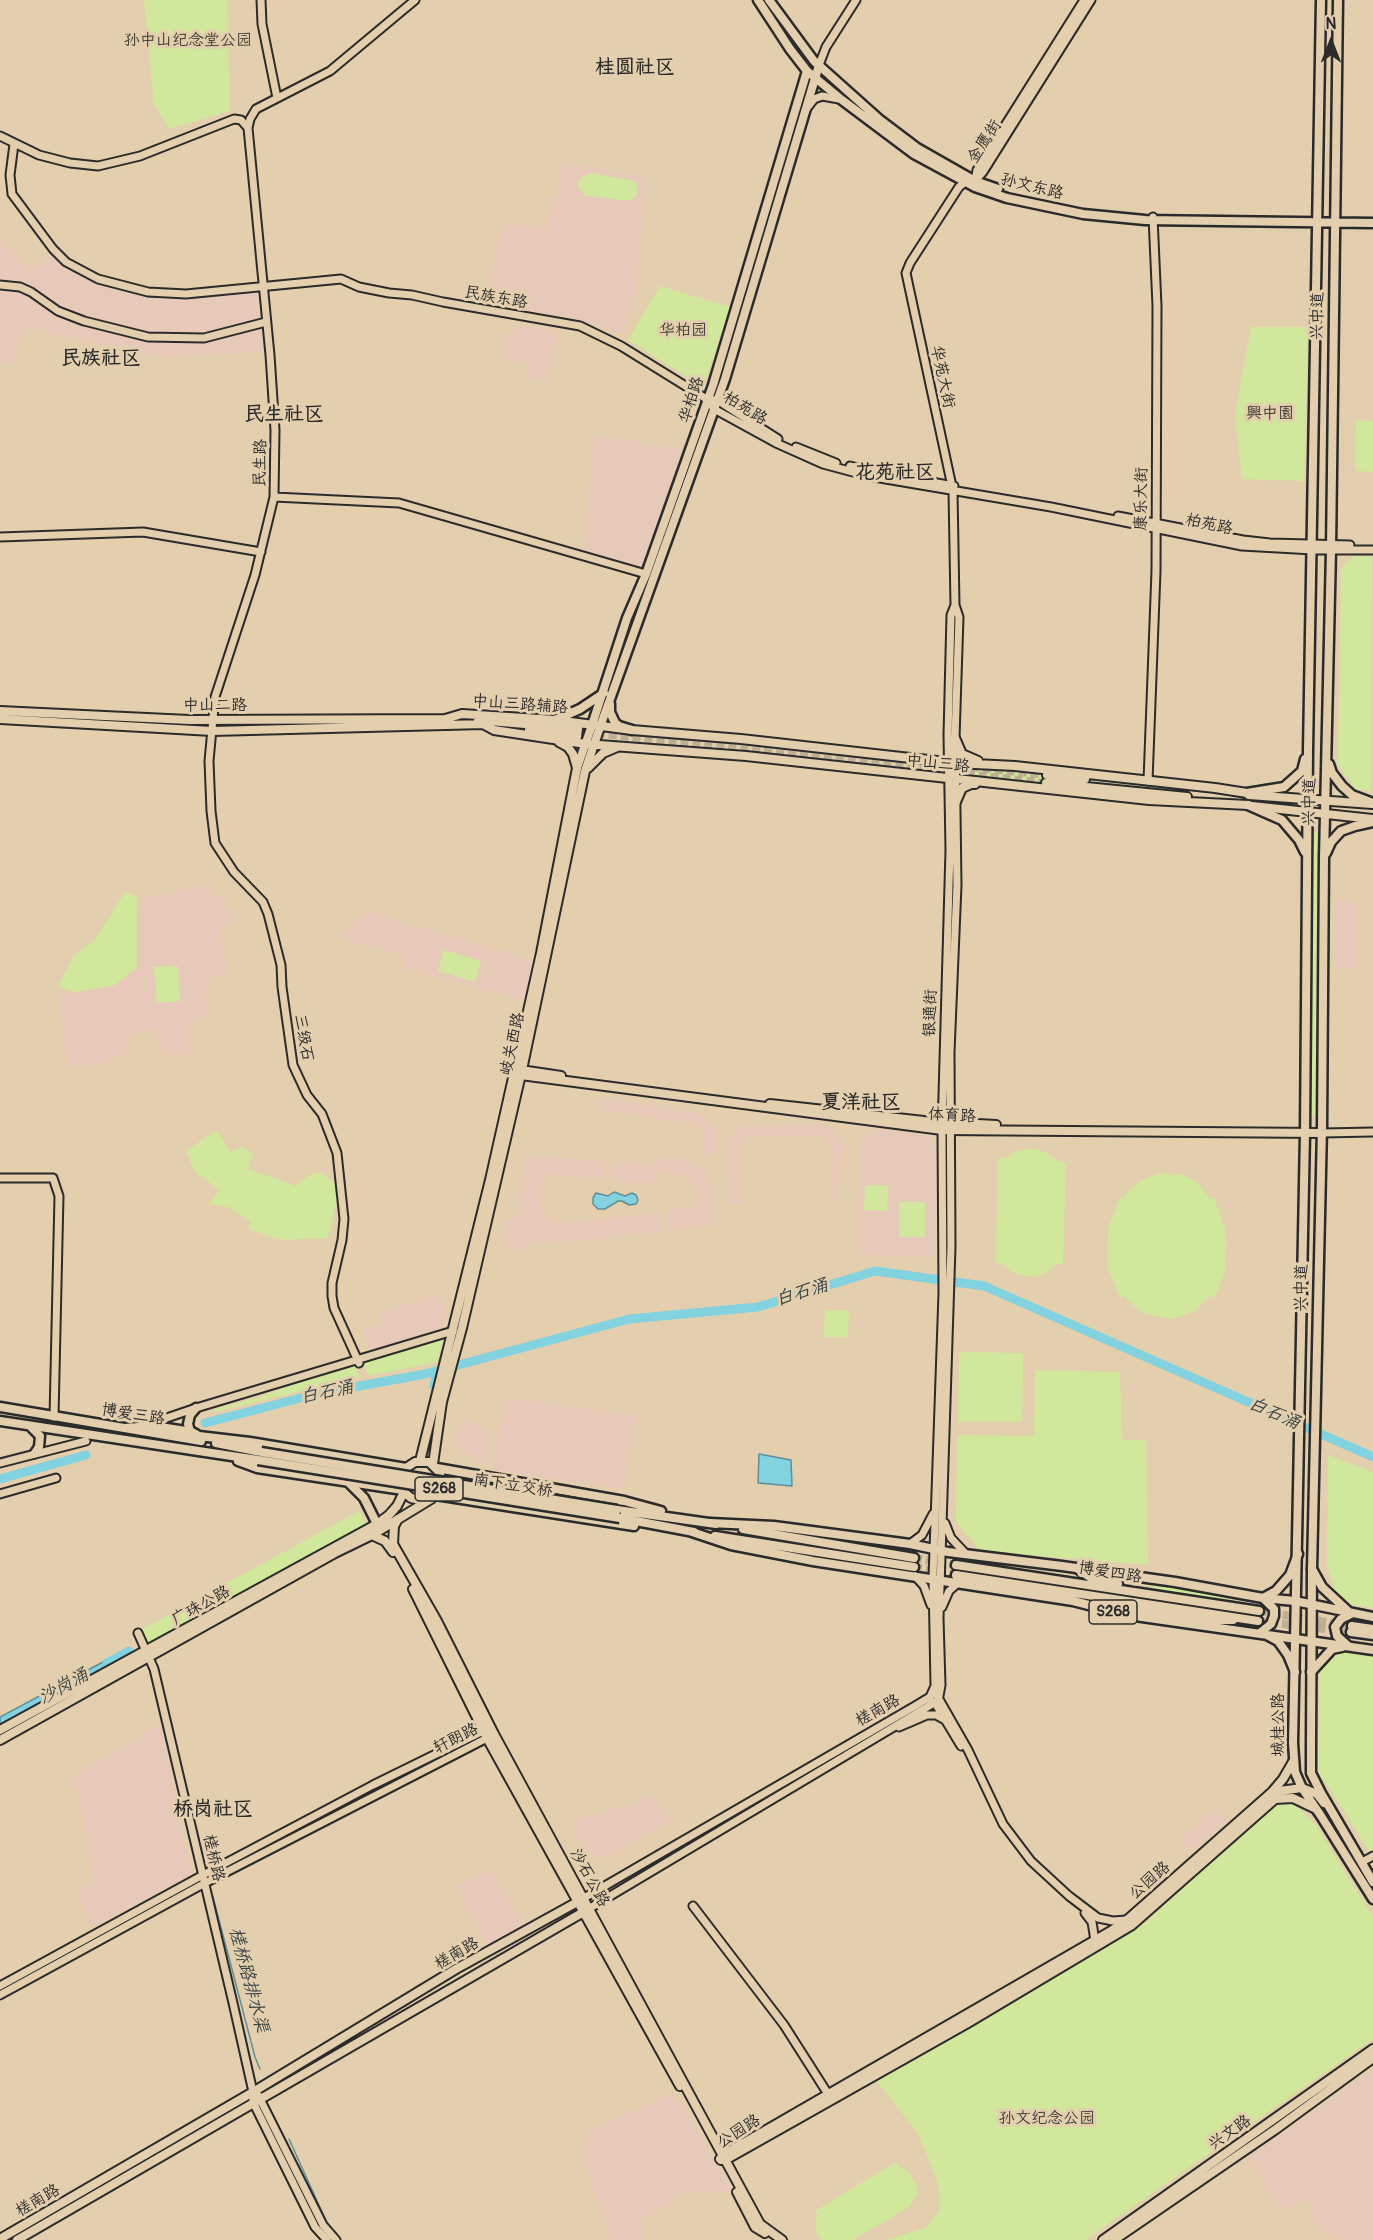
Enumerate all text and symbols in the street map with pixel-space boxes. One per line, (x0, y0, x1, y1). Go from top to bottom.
north arrow (1301, 12, 1361, 72)
text: N (1326, 14, 1336, 34)
park label: 孙中山纪念堂公园 (124, 31, 252, 51)
district label: 桂圆社区 (595, 56, 675, 80)
street label: 金鹰街 (964, 117, 1006, 167)
street label: 孙文东路 (999, 170, 1065, 204)
street label: 民族东路 (463, 283, 529, 313)
street label: 兴中道 (1308, 292, 1328, 340)
park label: 华柏园 (659, 321, 707, 341)
street label: 华苑大街 (926, 344, 958, 410)
district label: 民族社区 (61, 347, 141, 371)
street label: 华柏路 (675, 374, 709, 426)
street label: 柏苑路 (719, 388, 771, 430)
district label: 民生社区 (244, 403, 324, 427)
park label: 興中園 (1246, 404, 1294, 424)
street label: 民生路 (251, 439, 271, 487)
district label: 花苑社区 (855, 461, 935, 485)
street label: 康乐大街 (1132, 467, 1152, 531)
street label: 柏苑路 (1184, 511, 1234, 539)
street label: 中山三路辅路 (471, 692, 569, 718)
street label: 中山二路 (183, 696, 247, 716)
street label: 中山三路 (905, 751, 971, 777)
street label: 兴中道 (1300, 778, 1320, 826)
street label: 银通街 (921, 989, 941, 1037)
street label: 岐关西路 (497, 1011, 529, 1077)
street label: 三级石 (289, 1013, 317, 1063)
district label: 夏洋社区 (821, 1091, 901, 1115)
street label: 体育路 (928, 1105, 976, 1127)
street label: 兴中道 (1292, 1264, 1312, 1312)
water label: 白石涌 (773, 1275, 831, 1311)
water label: 白石涌 (298, 1377, 356, 1409)
water label: 白石涌 (1245, 1393, 1303, 1435)
street label: 博爱三路 (100, 1401, 166, 1429)
street label: 南下立交桥 (472, 1470, 554, 1502)
road number: S268 (415, 1477, 463, 1501)
street label: 博爱四路 (1077, 1559, 1143, 1587)
street label: 广珠公路 (168, 1582, 234, 1630)
road number: S268 (1089, 1600, 1137, 1624)
water label: 沙岗涌 (35, 1664, 93, 1710)
street label: 槎南路 (852, 1691, 904, 1731)
street label: 城桂公路 (1269, 1693, 1289, 1757)
street label: 轩朗路 (430, 1720, 482, 1758)
district label: 桥岗社区 (173, 1798, 253, 1822)
street label: 槎桥路 (198, 1832, 228, 1884)
street label: 沙石公路 (565, 1845, 613, 1911)
street label: 公园路 (1126, 1858, 1174, 1904)
water label: 槎桥路排水渠 (224, 1925, 272, 2035)
street label: 槎南路 (431, 1934, 483, 1974)
park label: 孙文纪念公园 (999, 2109, 1095, 2129)
street label: 公园路 (714, 2111, 764, 2153)
street label: 兴文路 (1205, 2111, 1255, 2155)
street label: 槎南路 (12, 2181, 64, 2221)

